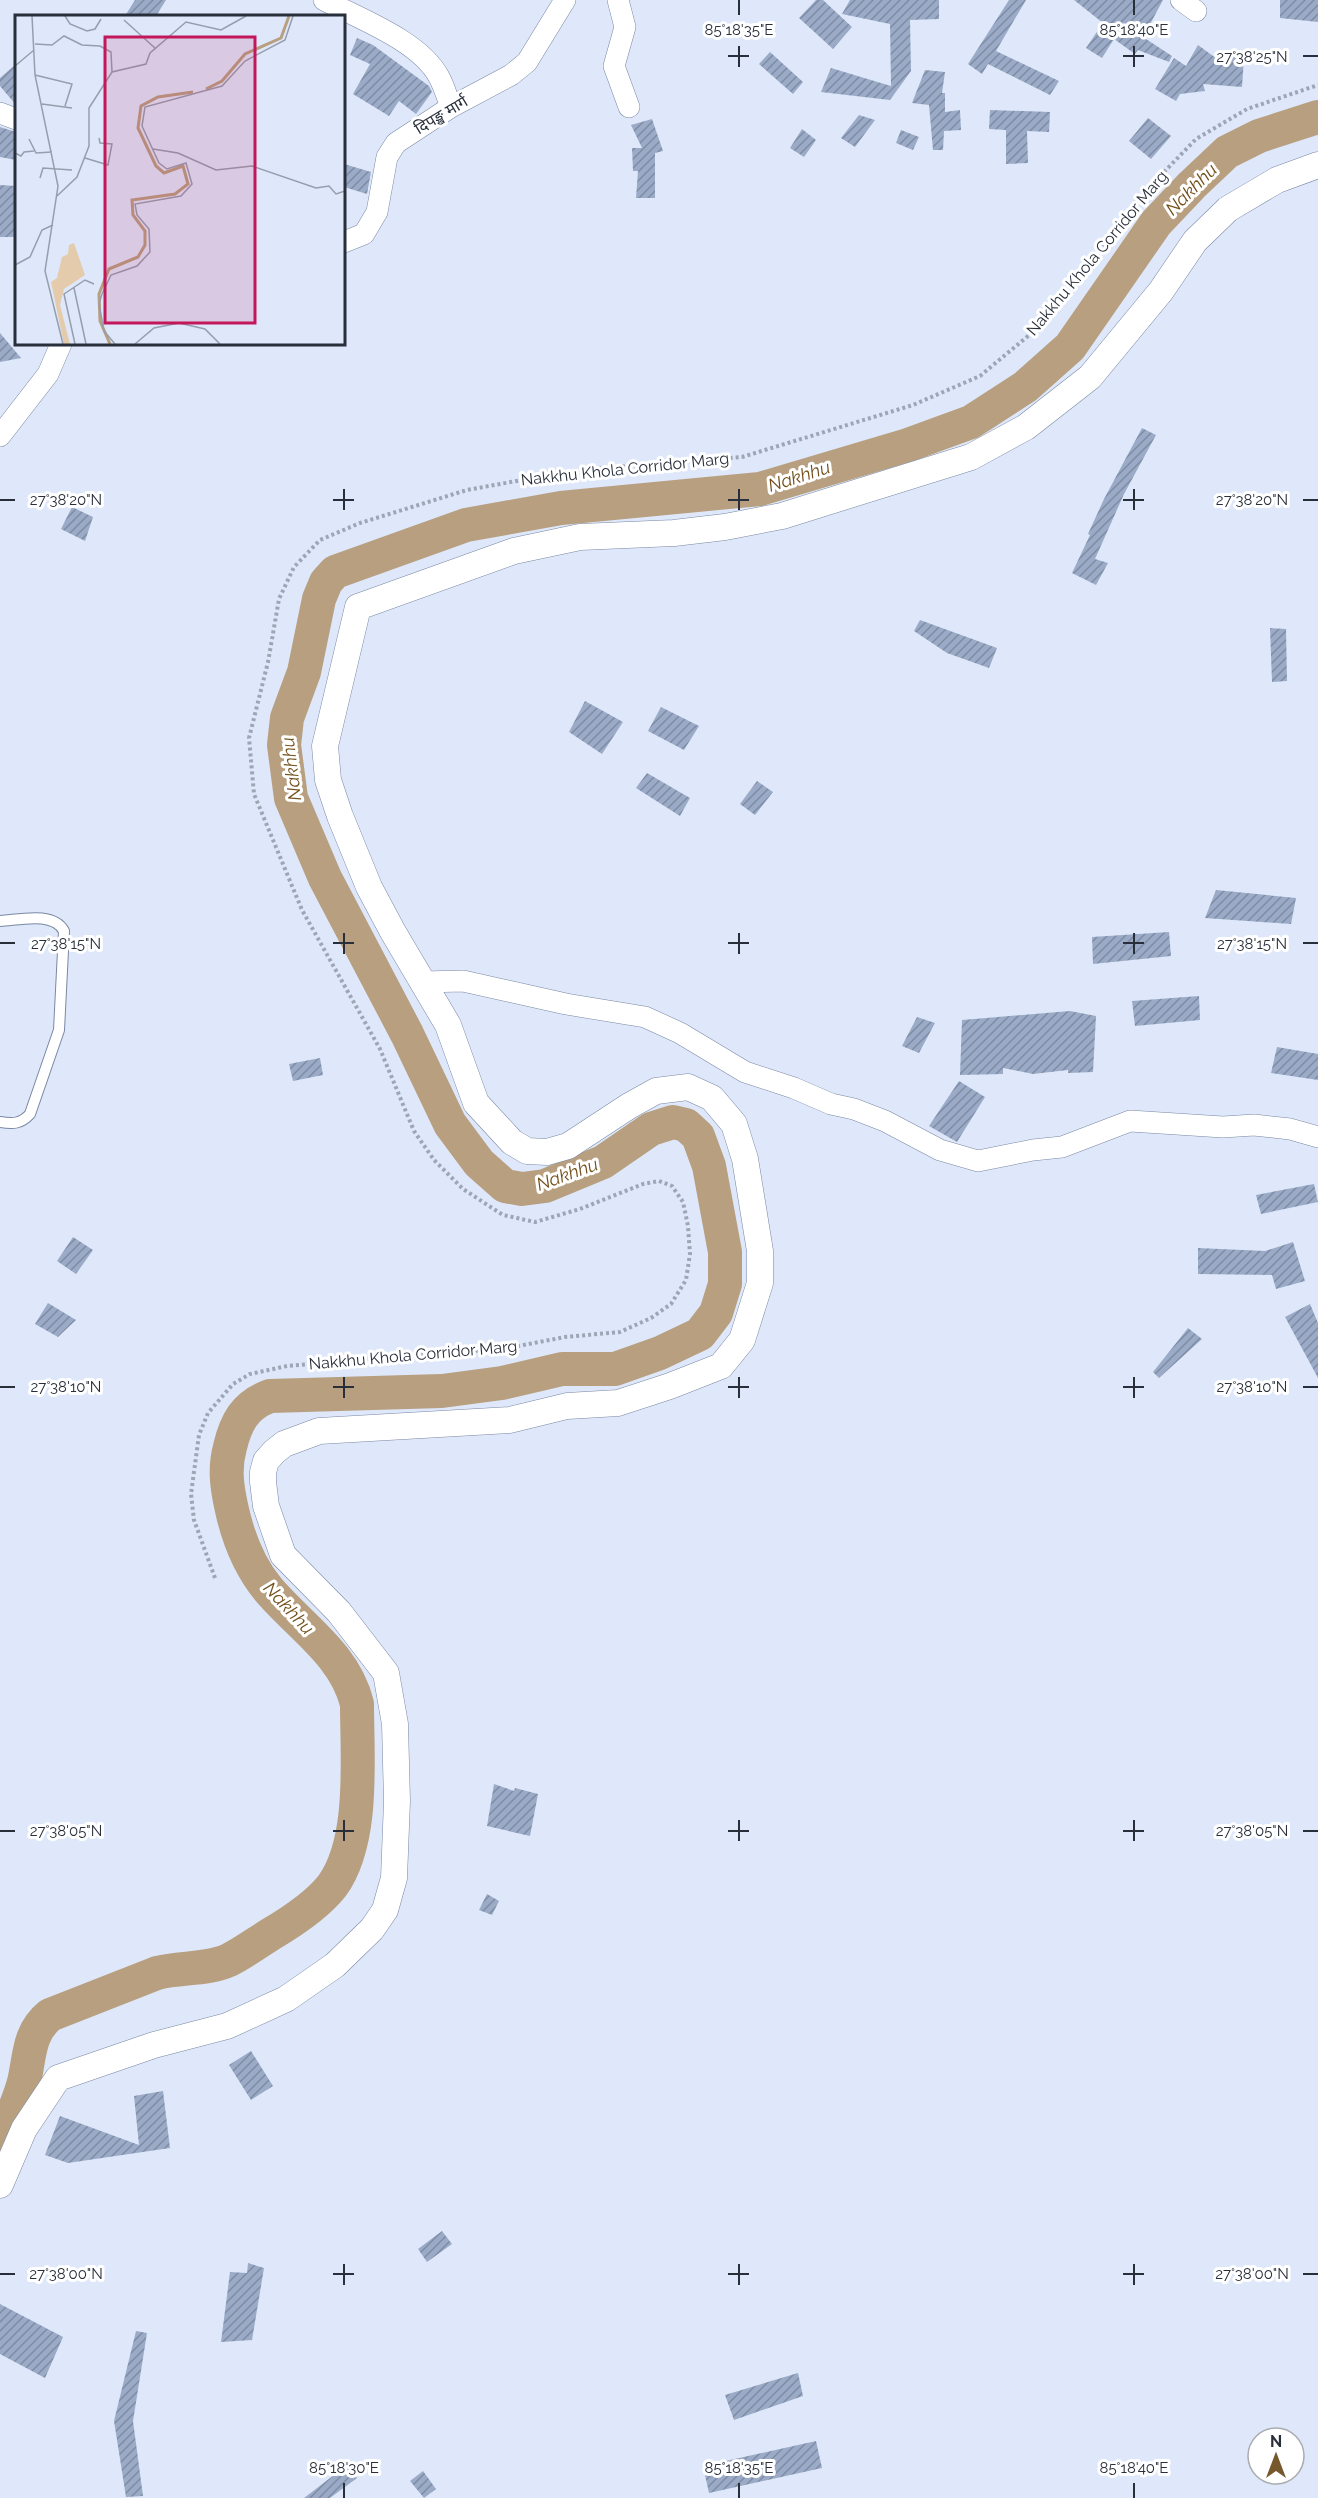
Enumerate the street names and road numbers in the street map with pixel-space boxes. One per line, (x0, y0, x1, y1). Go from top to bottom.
street label: दिपङ्ख मार्ग (411, 91, 472, 138)
street label: Nakkhu Khola Corridor Marg (1023, 167, 1171, 339)
street label: Nakkhu Khola Corridor Marg (520, 449, 730, 489)
street label: Nakkhu Khola Corridor Marg (308, 1336, 518, 1374)

